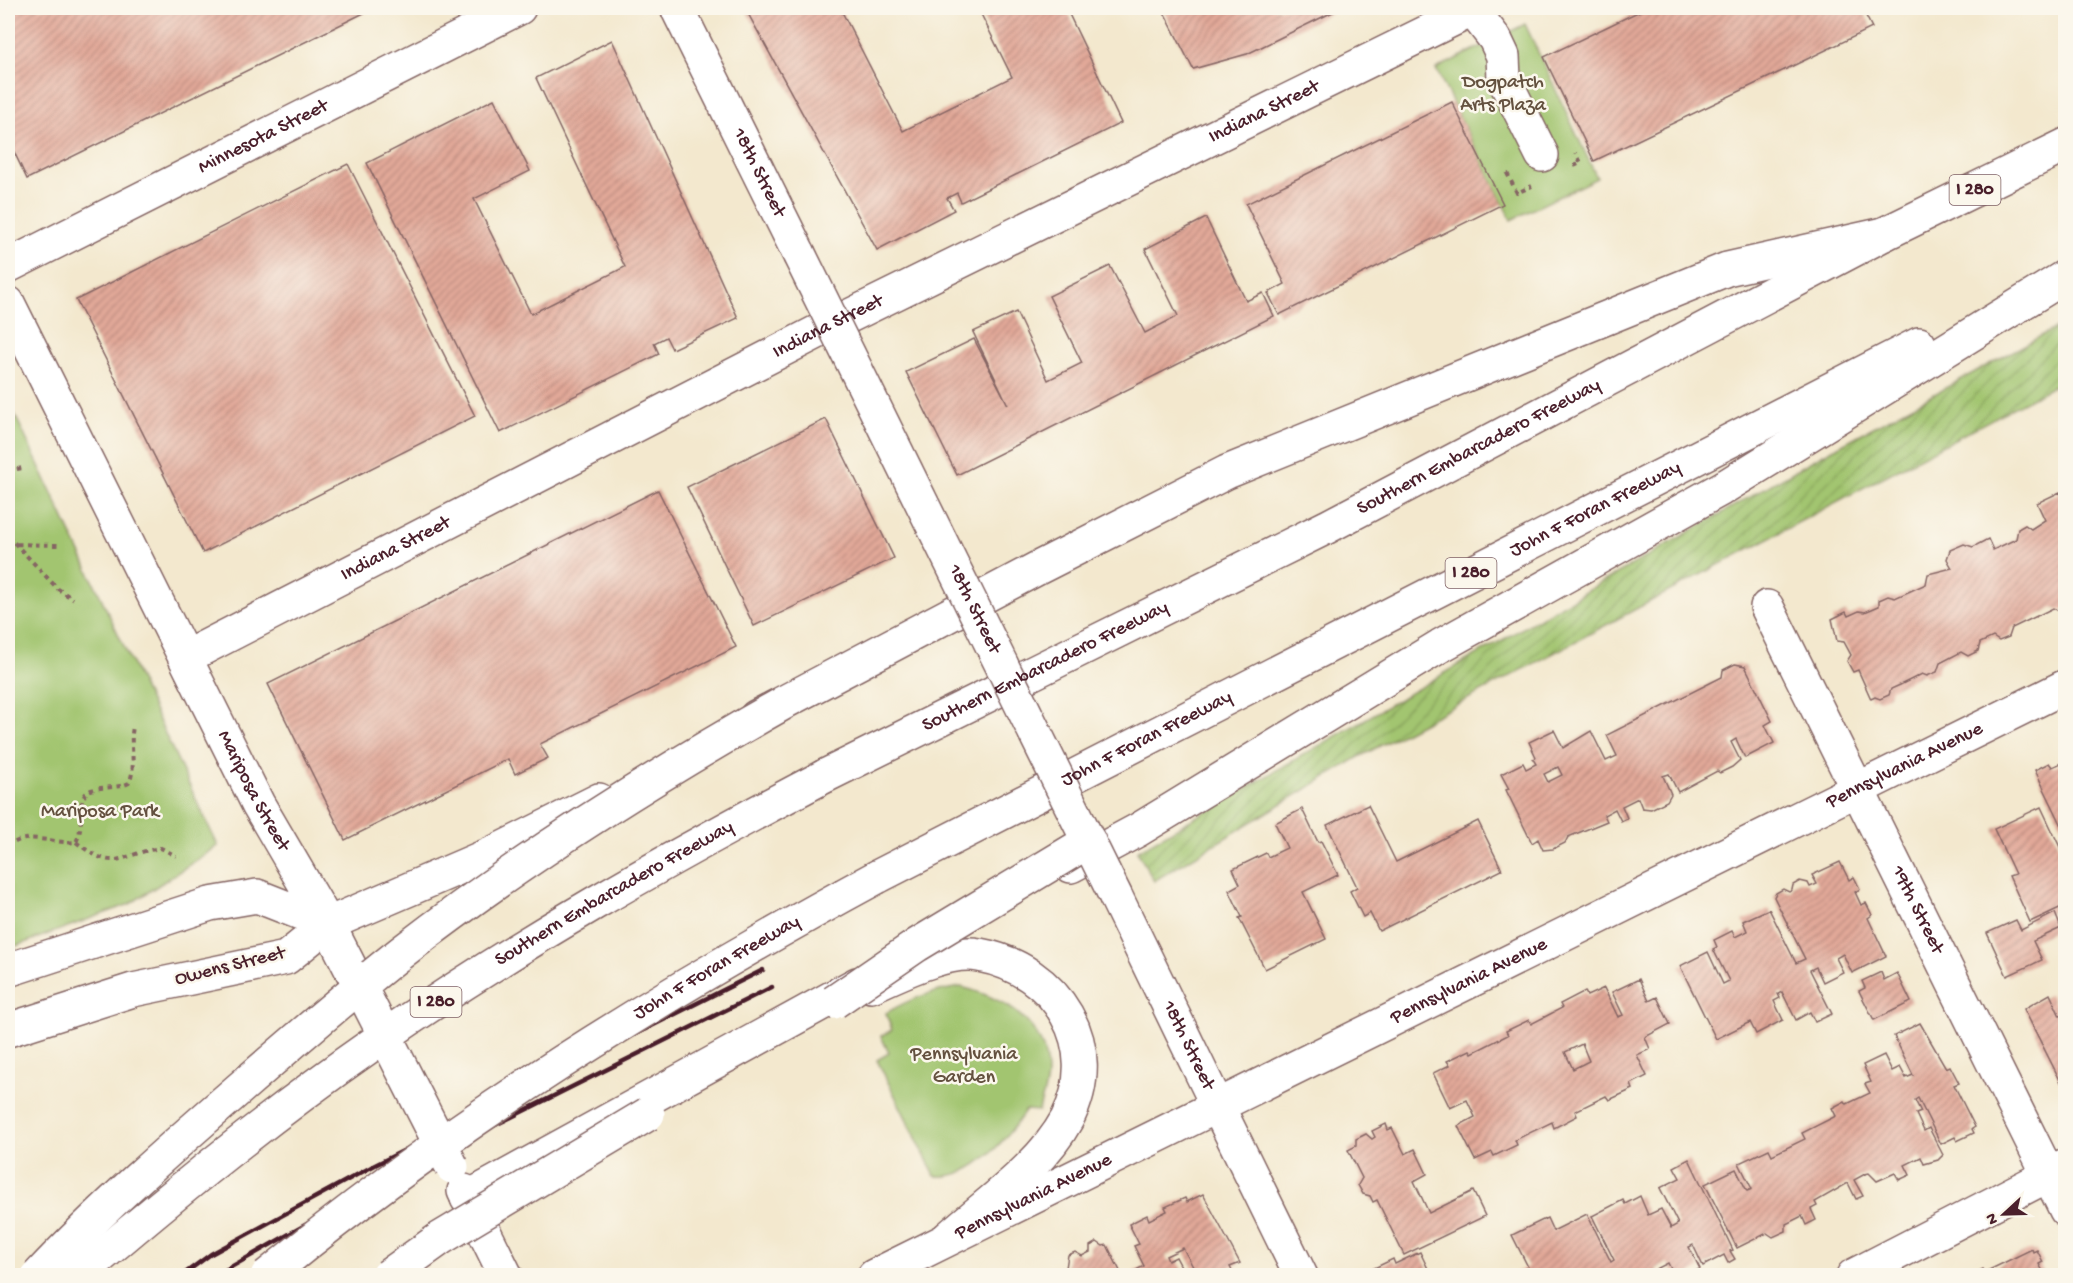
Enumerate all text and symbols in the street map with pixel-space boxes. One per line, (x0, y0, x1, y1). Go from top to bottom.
park label: Dogpatch Arts Plaza (1460, 72, 1547, 118)
street label: Indiana Street (1205, 75, 1325, 149)
street label: Minnesota Street (194, 94, 334, 180)
street label: 18th Street (727, 124, 791, 223)
road number: I 280 (1950, 175, 2000, 205)
street label: Indiana Street (769, 289, 889, 364)
street label: Southern Embarcadero Freeway (1353, 374, 1605, 521)
street label: John F Foran Freeway (1506, 456, 1685, 563)
street label: Indiana Street (337, 510, 456, 587)
road number: I 280 (1446, 558, 1496, 588)
street label: 18th Street (942, 560, 1006, 659)
street label: Southern Embarcadero Freeway (919, 596, 1172, 737)
street label: John F Foran Freeway (1058, 686, 1236, 792)
street label: Pennsylvania Avenue (1822, 717, 1987, 815)
street label: Mariposa Street (212, 727, 295, 857)
park label: Mariposa Park (41, 801, 161, 824)
street label: Southern Embarcadero Freeway (491, 816, 738, 972)
street label: 19th Street (1885, 861, 1949, 959)
street label: John F Foran Freeway (630, 910, 804, 1025)
street label: Pennsylvania Avenue (1386, 933, 1552, 1030)
street label: Owens Street (172, 942, 289, 992)
road number: I 280 (410, 987, 462, 1017)
street label: 18th Street (1156, 996, 1220, 1095)
park label: Pennsylvania Garden (910, 1044, 1018, 1090)
street label: Pennsylvania Avenue (951, 1148, 1116, 1246)
north arrow (1974, 1184, 2034, 1244)
text: N (1982, 1209, 2004, 1227)

